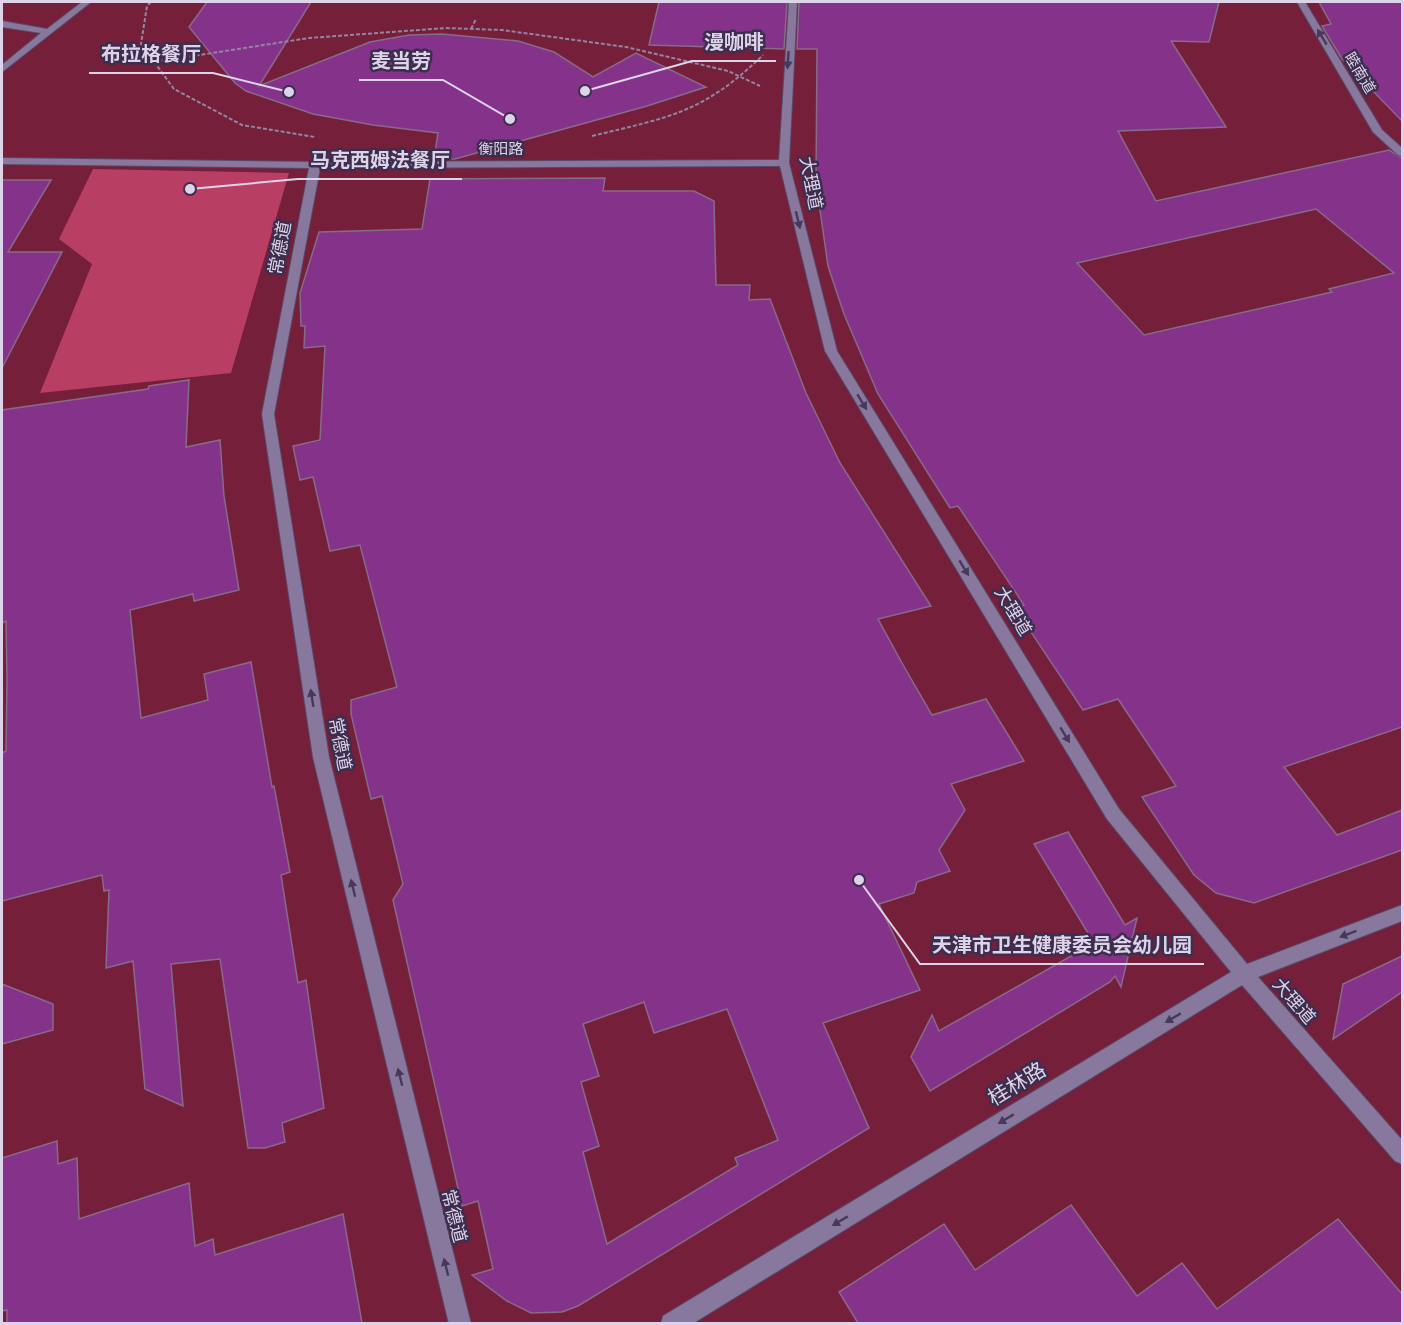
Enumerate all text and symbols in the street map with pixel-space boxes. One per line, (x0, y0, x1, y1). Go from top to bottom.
callout: 漫咖啡 (692, 23, 776, 61)
one-way arrow (1316, 29, 1327, 45)
text: 漫咖啡 (704, 30, 764, 54)
callout: 布拉格餐厅 (89, 35, 213, 73)
text: 布拉格餐厅 (101, 42, 201, 66)
callout: 麦当劳 (359, 42, 443, 80)
text: 麦当劳 (371, 49, 431, 73)
street label: 睦南道 (1341, 49, 1380, 97)
one-way arrow (784, 50, 793, 69)
street label: 衡阳路 (478, 139, 524, 158)
callout: 马克西姆法餐厅 (298, 141, 462, 179)
text: 马克西姆法餐厅 (310, 148, 450, 172)
street label: 大理道 (795, 154, 827, 212)
one-way arrow (794, 211, 804, 229)
street label: 常德道 (264, 219, 296, 277)
one-way arrow (856, 394, 867, 410)
one-way arrow (958, 560, 969, 576)
street label: 大理道 (990, 582, 1036, 640)
one-way arrow (307, 688, 316, 707)
street label: 常德道 (324, 715, 356, 773)
one-way arrow (1060, 727, 1071, 743)
one-way arrow (348, 879, 358, 897)
callout: 天津市卫生健康委员会幼儿园 (920, 926, 1204, 964)
one-way arrow (1339, 930, 1357, 939)
text: 天津市卫生健康委员会幼儿园 (932, 933, 1192, 957)
street label: 大理道 (1268, 973, 1320, 1029)
one-way arrow (1165, 1012, 1181, 1023)
street label: 桂林路 (983, 1057, 1051, 1111)
one-way arrow (394, 1068, 404, 1087)
one-way arrow (998, 1114, 1014, 1125)
street label: 常德道 (437, 1187, 471, 1245)
one-way arrow (832, 1215, 848, 1226)
one-way arrow (441, 1257, 451, 1276)

